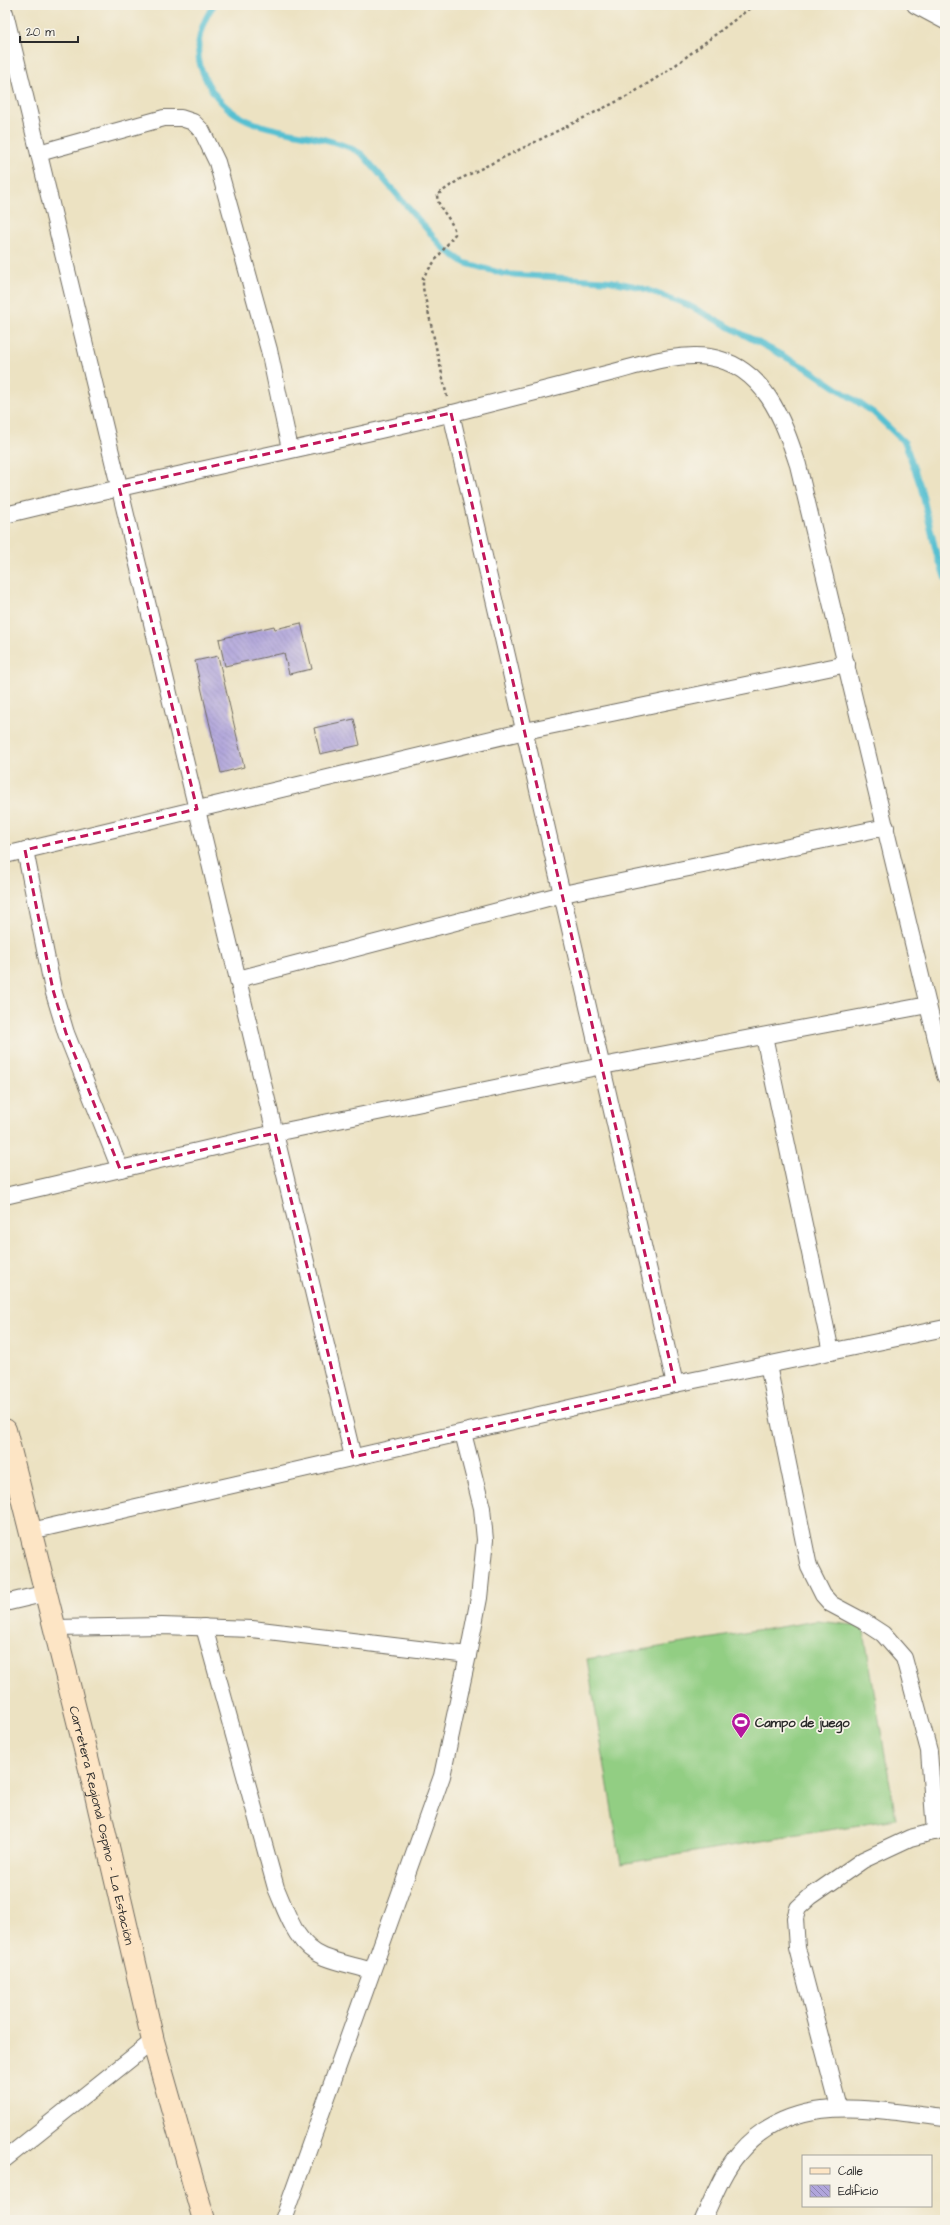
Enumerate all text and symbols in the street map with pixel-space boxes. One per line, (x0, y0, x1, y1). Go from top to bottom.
scale bar (20, 18, 78, 44)
text: 20 m (26, 24, 55, 41)
street label: Carretera Regional Ospino - La Estación (64, 1704, 139, 1947)
sports icon: Campo de juego (730, 1711, 752, 1739)
place label: Campo de juego (755, 1714, 850, 1734)
legend (802, 2155, 932, 2207)
text: Calle (838, 2163, 863, 2180)
text: Edificio (838, 2183, 878, 2200)

